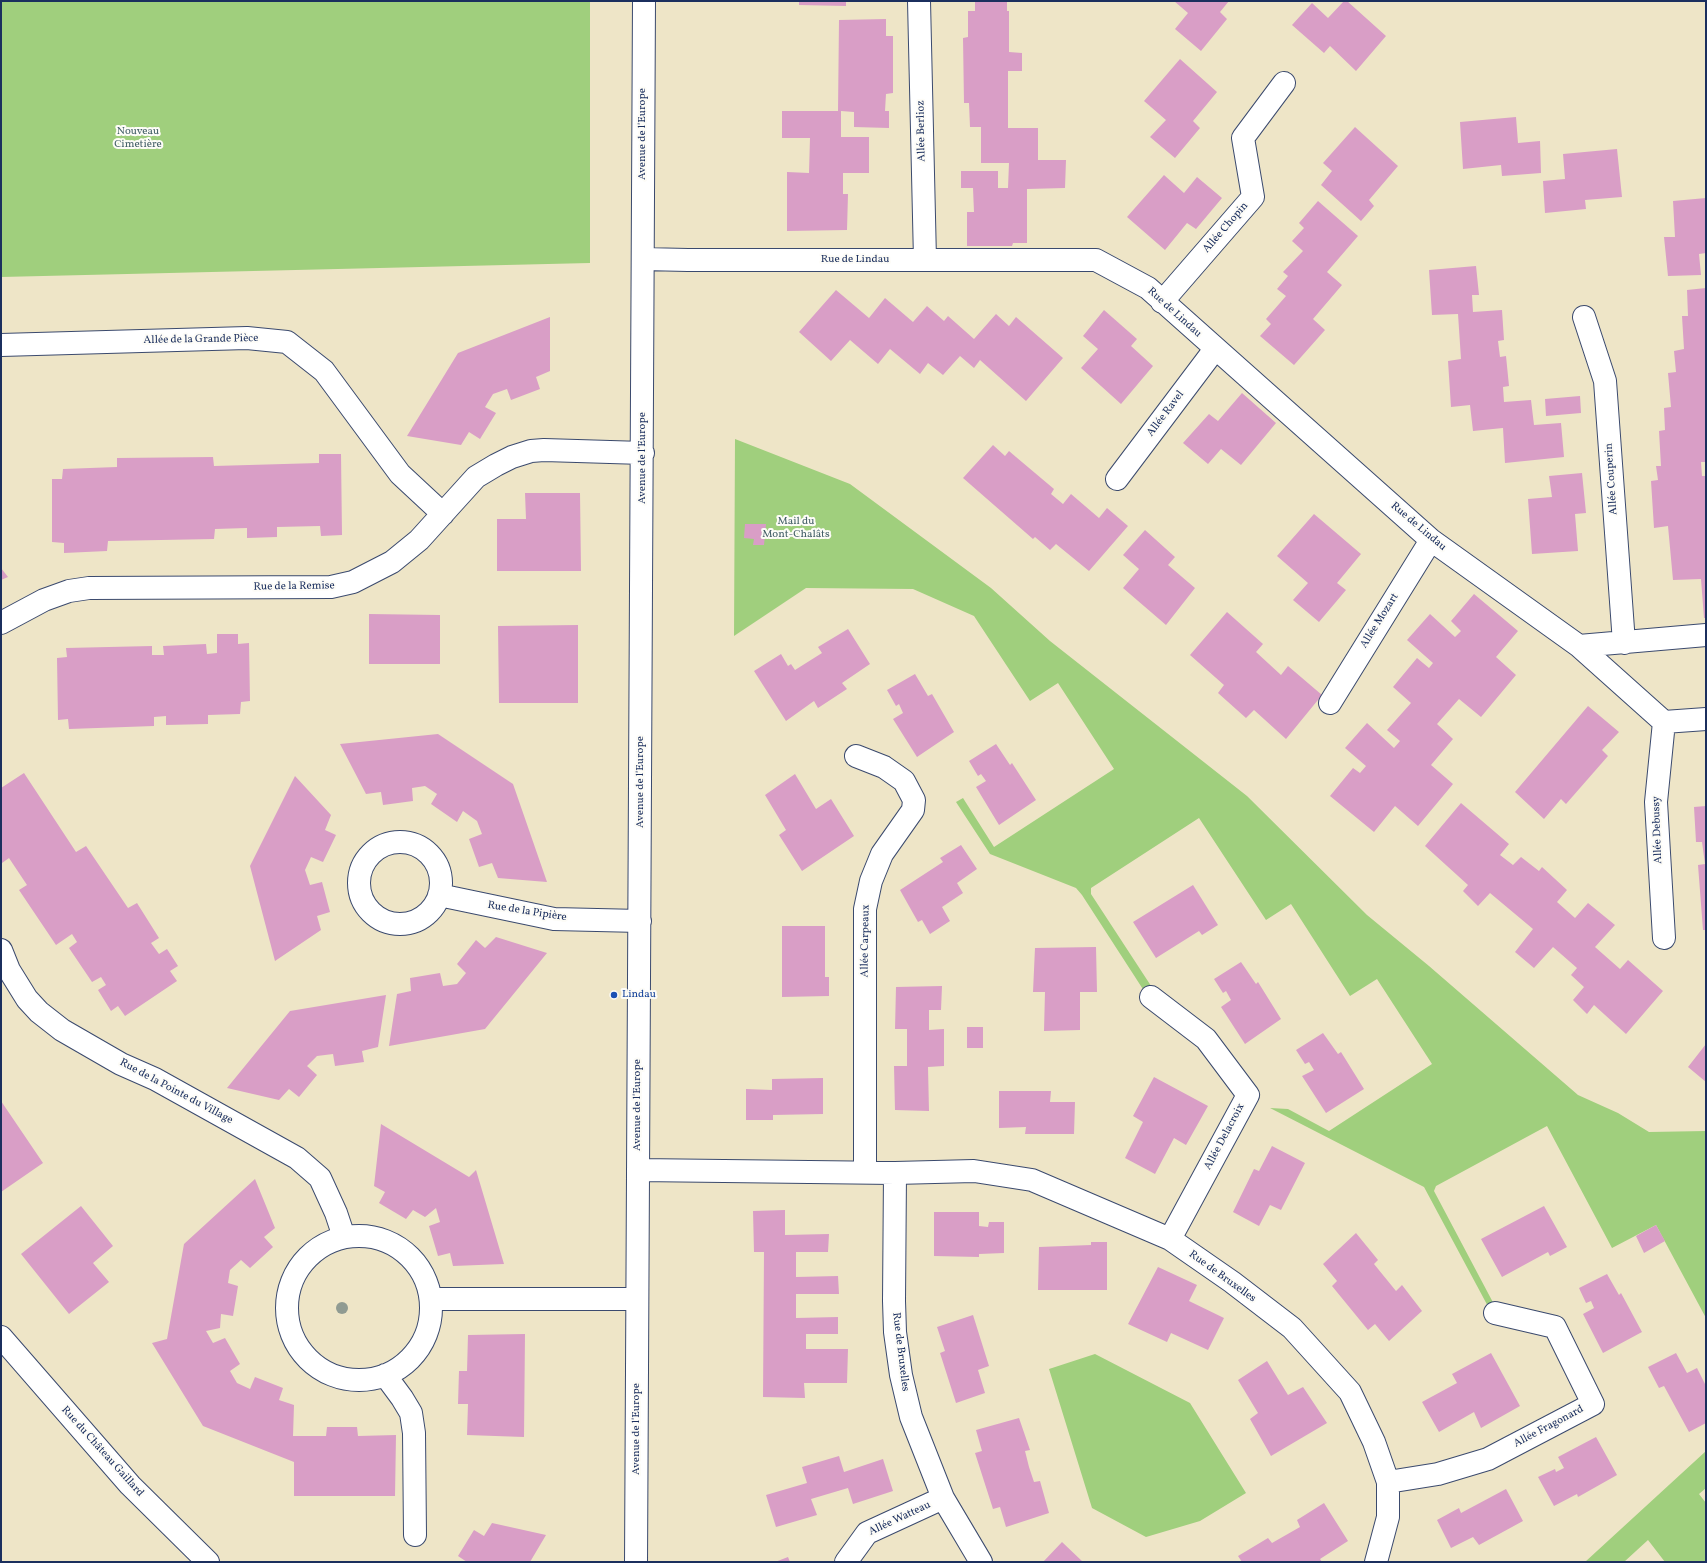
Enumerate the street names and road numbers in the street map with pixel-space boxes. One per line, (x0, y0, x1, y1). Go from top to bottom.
street label: Avenue de l'Europe (636, 88, 650, 180)
street label: Allée Berlioz (915, 100, 929, 162)
street label: Allée Chopin (1200, 200, 1252, 256)
street label: Rue de Lindau (821, 253, 889, 267)
street label: Rue de Lindau (1144, 285, 1204, 341)
street label: Allée de la Grande Pièce (143, 332, 259, 348)
street label: Allée Ravel (1145, 389, 1187, 439)
street label: Avenue de l'Europe (636, 412, 650, 504)
street label: Allée Couperin (1603, 443, 1621, 515)
street label: Rue de Lindau (1387, 500, 1449, 554)
street label: Rue de la Remise (253, 580, 335, 594)
street label: Allée Mozart (1358, 591, 1402, 651)
street label: Avenue de l'Europe (634, 736, 648, 828)
street label: Allée Debussy (1650, 796, 1666, 864)
street label: Rue de la Pipière (486, 899, 568, 925)
street label: Allée Carpeaux (859, 904, 873, 978)
street label: Rue de la Pointe du Village (117, 1056, 235, 1128)
street label: Avenue de l'Europe (631, 1059, 645, 1151)
street label: Allée Delacroix (1202, 1102, 1248, 1172)
street label: Rue de Bruxelles (1186, 1248, 1258, 1306)
street label: Rue de Bruxelles (889, 1312, 911, 1392)
street label: Avenue de l'Europe (630, 1383, 644, 1475)
street label: Allée Fragonard (1512, 1403, 1586, 1451)
street label: Rue du Château Gaillard (58, 1404, 146, 1500)
street label: Allée Watteau (867, 1499, 933, 1539)

